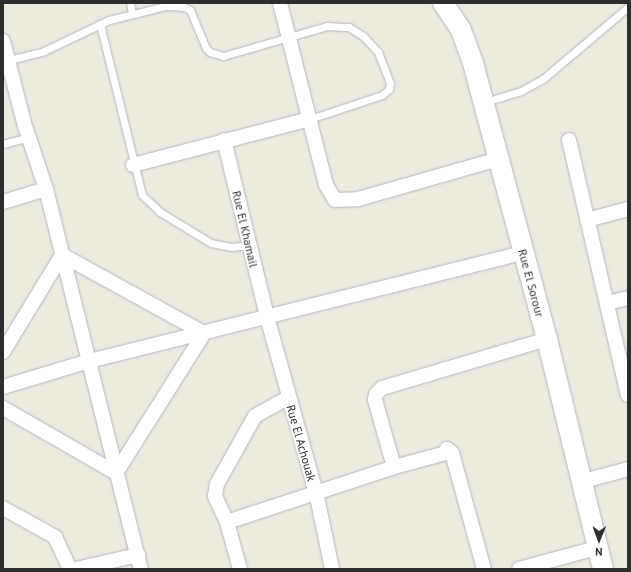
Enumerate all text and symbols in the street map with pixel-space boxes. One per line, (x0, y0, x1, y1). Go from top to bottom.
street label: Rue El Khamail (229, 189, 261, 269)
street label: Rue El Sorour (515, 247, 547, 319)
street label: Rue El Achouak (283, 403, 319, 483)
north arrow (579, 520, 619, 560)
text: N (595, 545, 603, 559)

